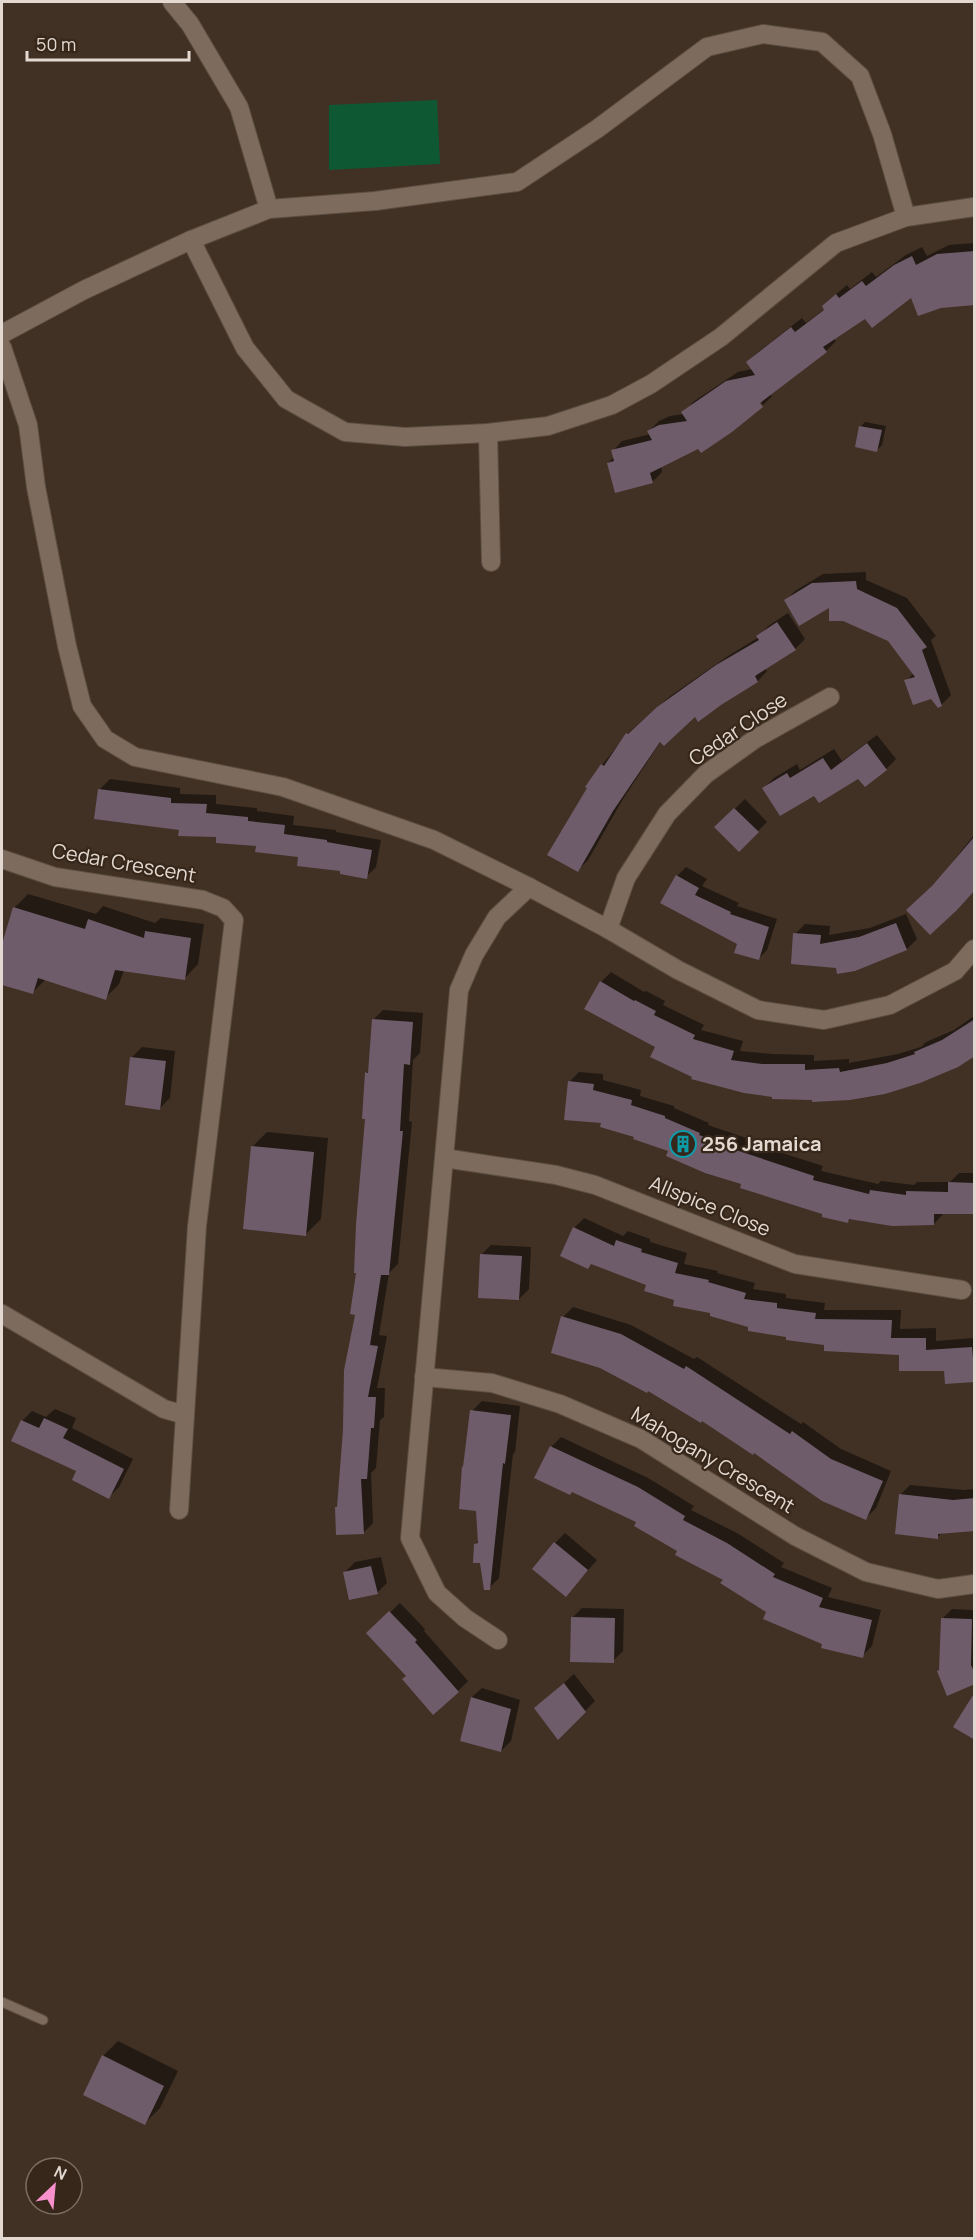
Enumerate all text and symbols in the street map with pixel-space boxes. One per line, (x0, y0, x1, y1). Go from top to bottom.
scale bar (27, 24, 189, 62)
text: 50 m (36, 32, 76, 56)
street label: Cedar Close (683, 686, 792, 771)
street label: Cedar Crescent (50, 837, 198, 888)
building icon: 256 Jamaica (668, 1129, 698, 1159)
place label: 256 Jamaica (702, 1130, 822, 1157)
street label: Allspice Close (646, 1169, 775, 1242)
street label: Mahogany Crescent (627, 1400, 800, 1519)
north arrow (24, 2156, 84, 2216)
text: N (51, 2160, 71, 2185)

